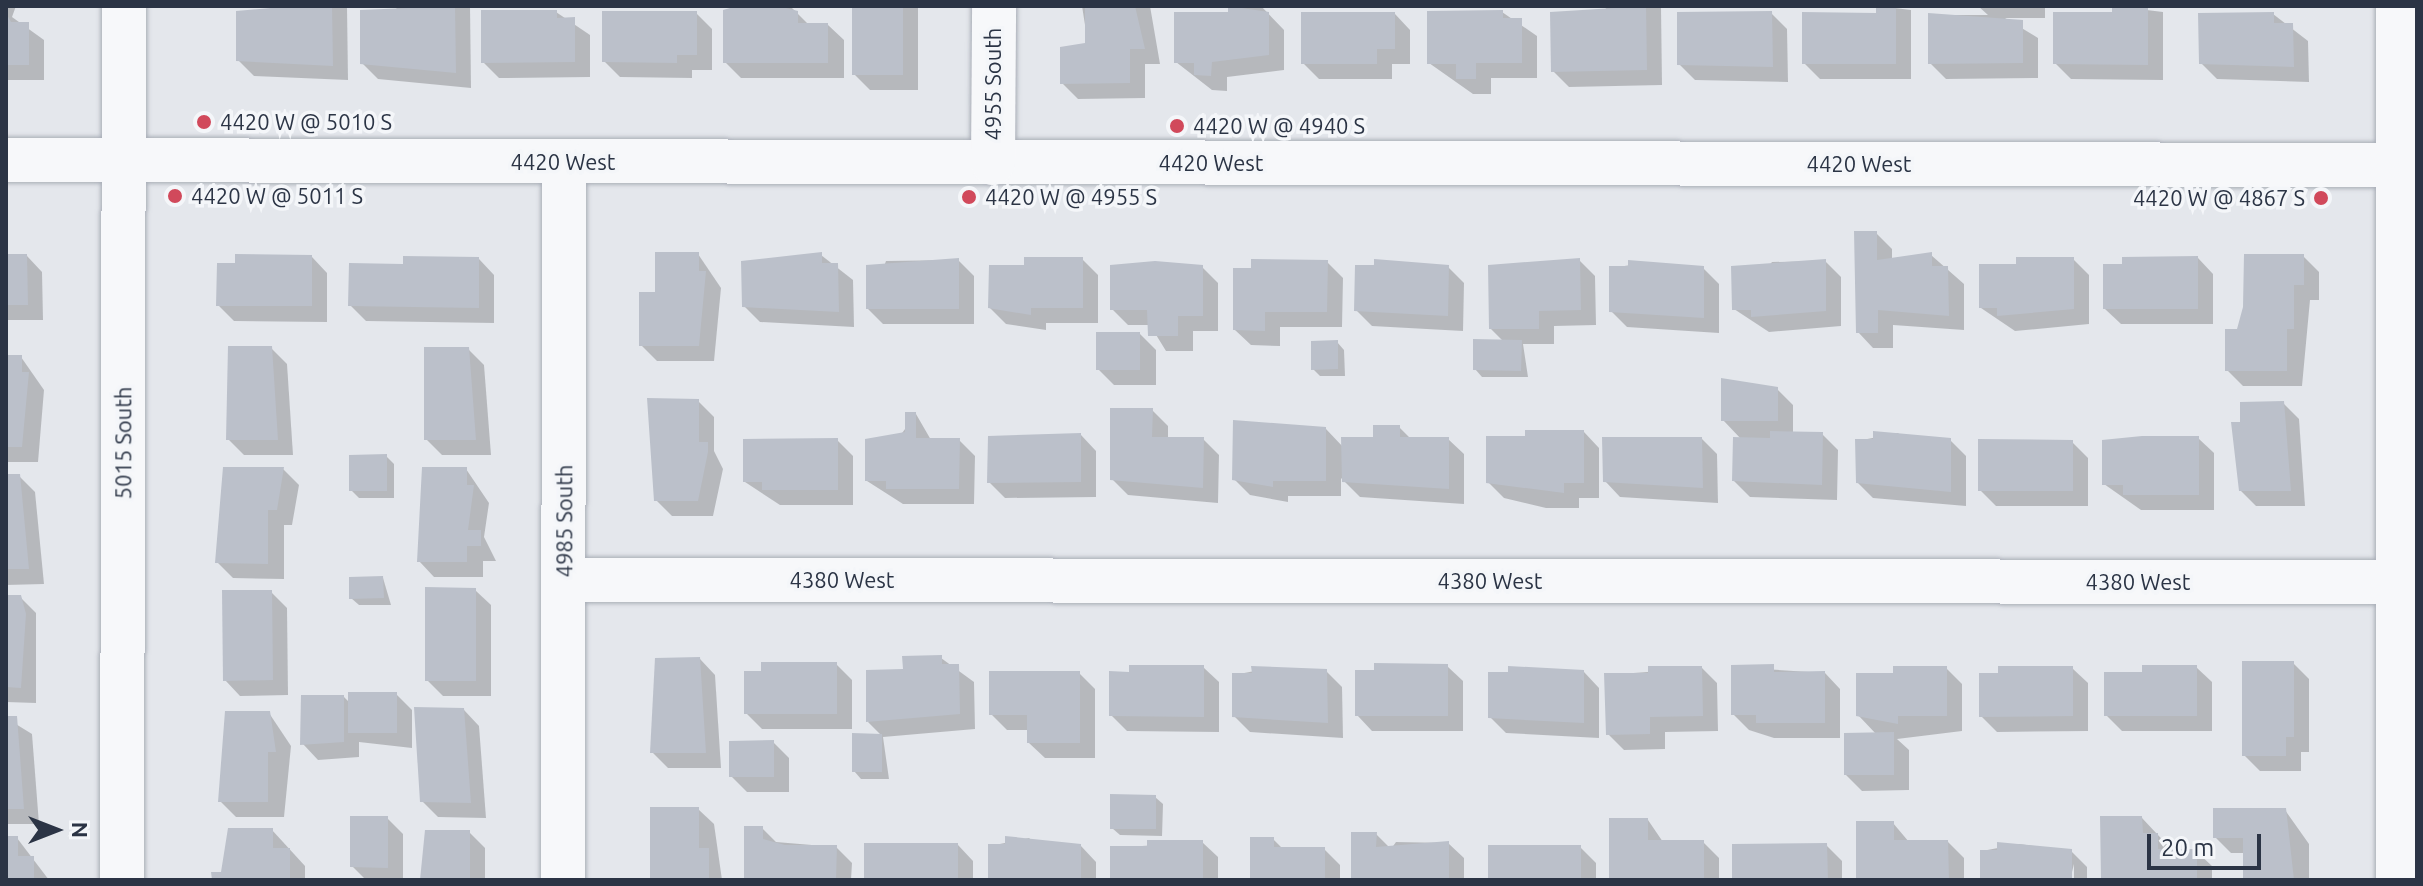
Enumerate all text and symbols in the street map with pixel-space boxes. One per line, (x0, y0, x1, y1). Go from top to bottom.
street label: 4955 South (980, 28, 1006, 140)
place label: 4420 W @ 5010 S (220, 109, 392, 135)
marker: 4420 W @ 5010 S (195, 113, 213, 131)
place label: 4420 W @ 4940 S (1193, 113, 1365, 139)
marker: 4420 W @ 4940 S (1168, 117, 1186, 135)
street label: 4420 West (510, 149, 616, 175)
street label: 4420 West (1158, 150, 1264, 176)
street label: 4420 West (1806, 151, 1912, 177)
place label: 4420 W @ 5011 S (191, 183, 363, 209)
place label: 4420 W @ 4955 S (985, 184, 1157, 210)
place label: 4420 W @ 4867 S (2133, 185, 2305, 211)
marker: 4420 W @ 5011 S (166, 187, 184, 205)
marker: 4420 W @ 4955 S (960, 188, 978, 206)
marker: 4420 W @ 4867 S (2312, 189, 2330, 207)
street label: 5015 South (110, 387, 136, 499)
street label: 4985 South (551, 465, 577, 577)
street label: 4380 West (789, 567, 895, 593)
street label: 4380 West (1437, 568, 1543, 594)
street label: 4380 West (2085, 569, 2191, 595)
north arrow (16, 790, 96, 870)
scale bar (2151, 818, 2265, 868)
text: N (68, 822, 93, 838)
text: 20 m (2161, 834, 2214, 861)

